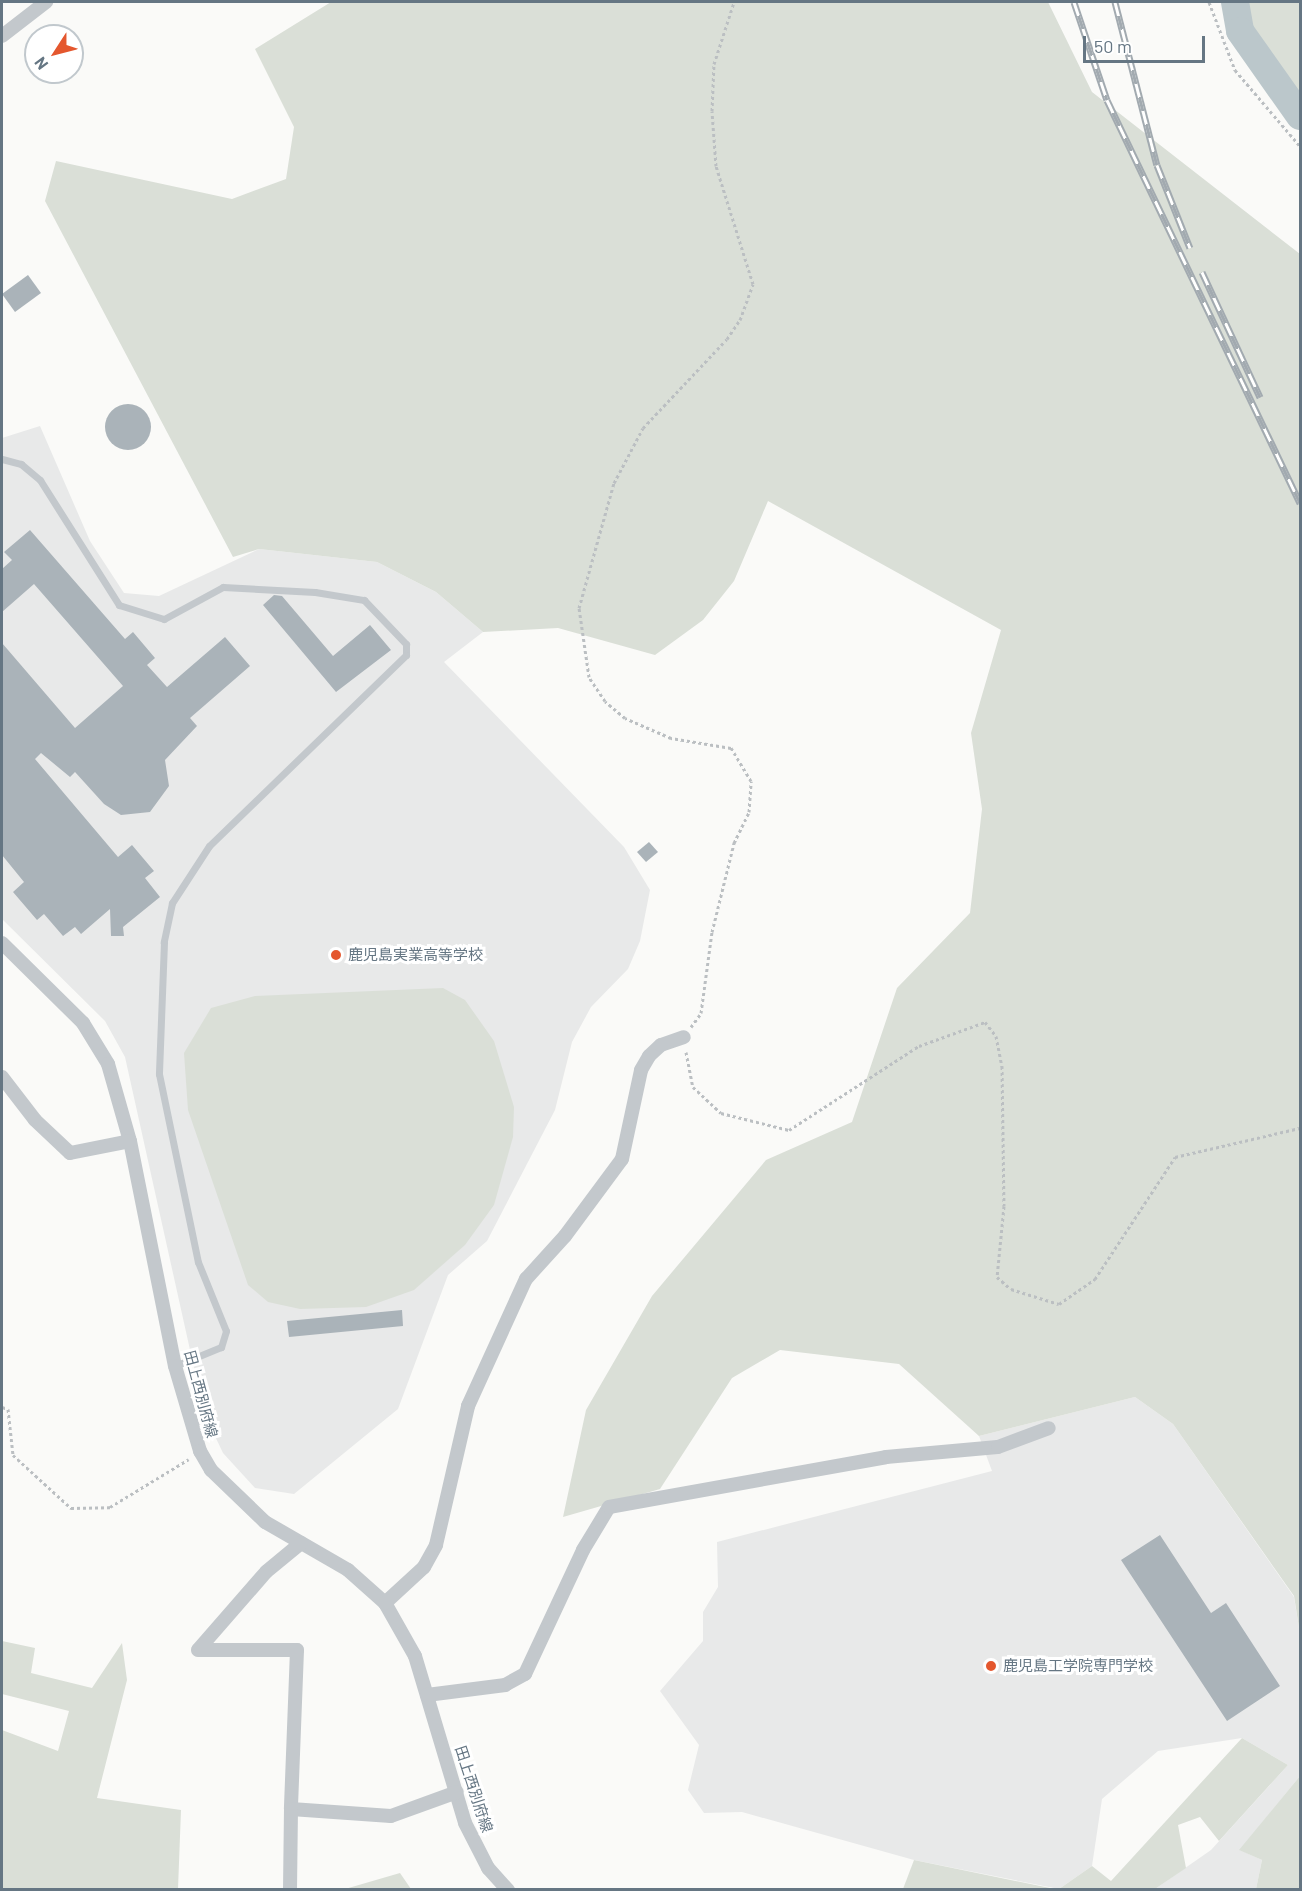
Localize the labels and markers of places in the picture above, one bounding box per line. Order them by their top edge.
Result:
place label: 鹿児島実業高等学校 [348,946,483,964]
marker: 鹿児島実業高等学校 [329,948,343,962]
place label: 鹿児島工学院専門学校 [1003,1657,1153,1675]
marker: 鹿児島工学院専門学校 [984,1659,998,1673]

